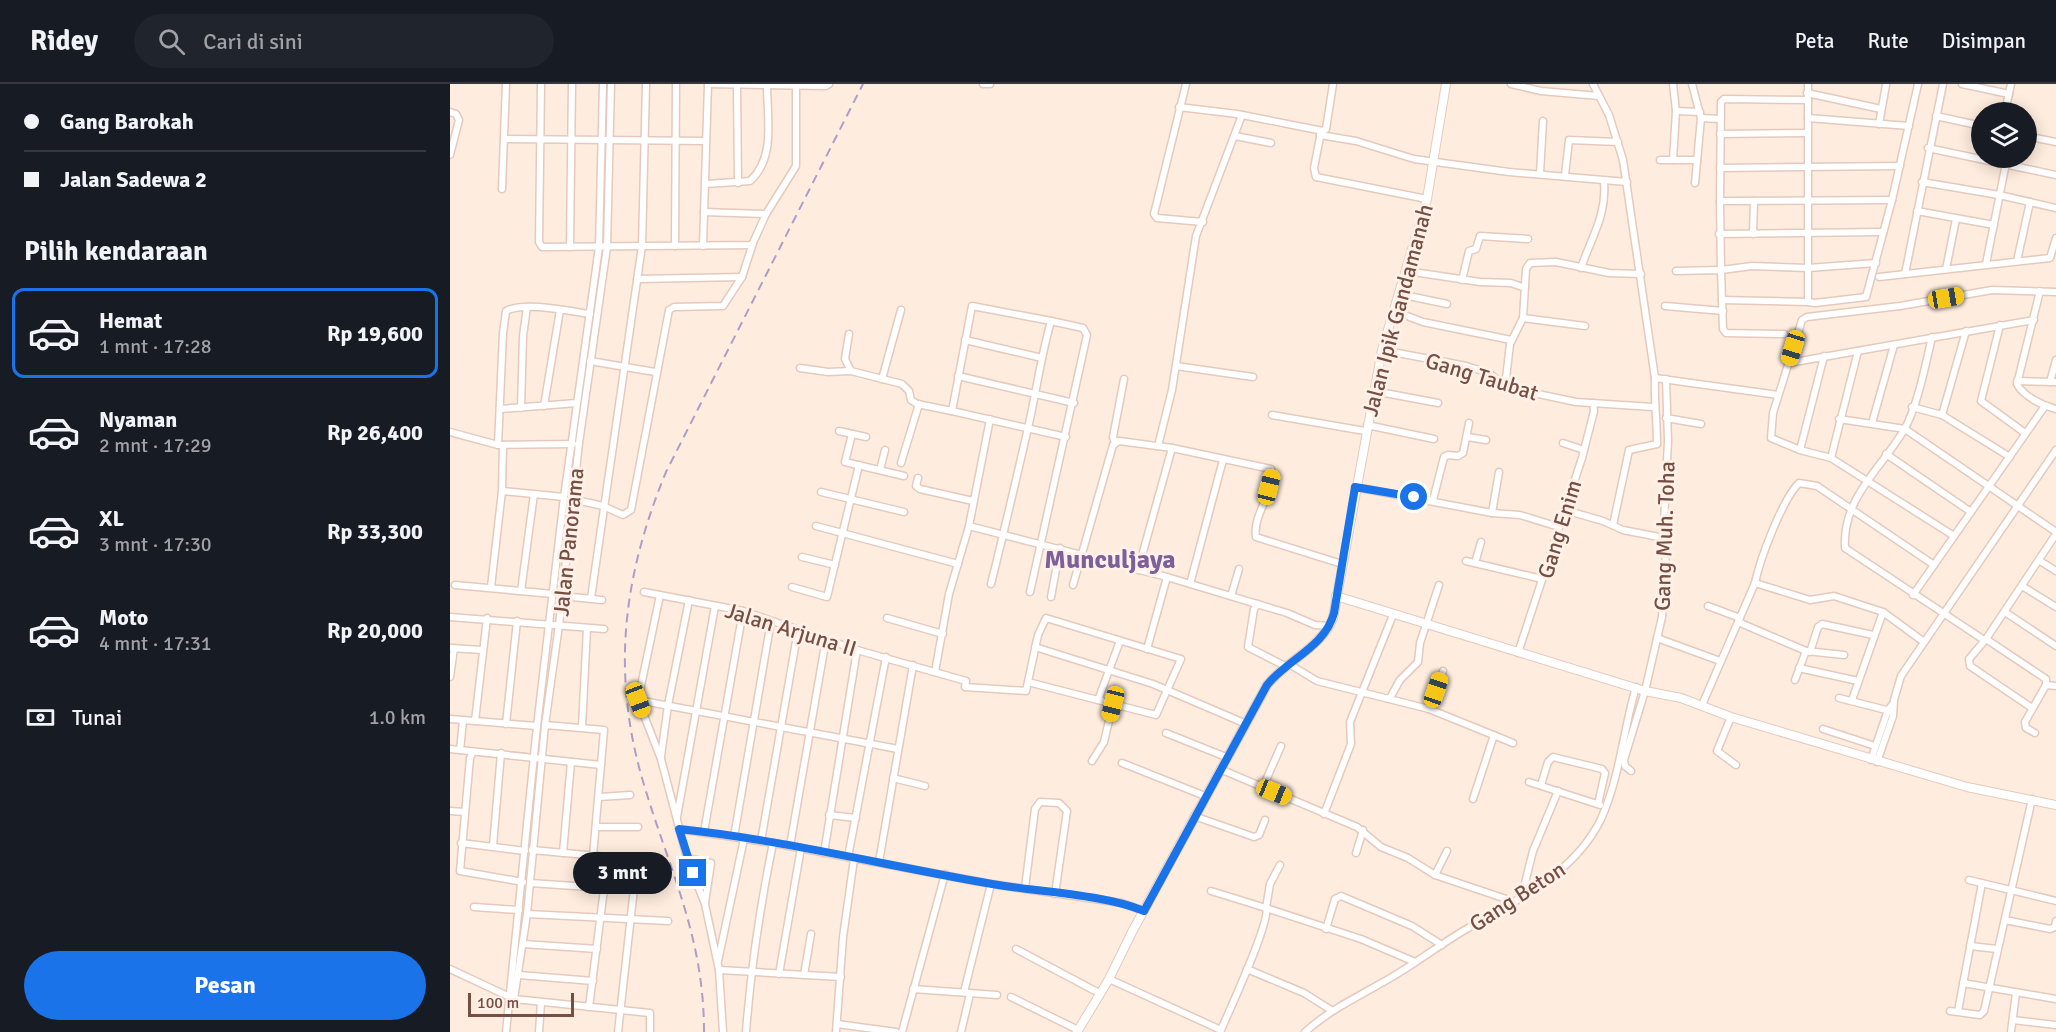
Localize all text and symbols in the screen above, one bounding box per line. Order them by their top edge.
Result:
search box [134,14,554,68]
text: Ridey [30,24,98,58]
icon: search [155,25,188,58]
text: Cari di sini [203,28,303,55]
text: Peta [1795,28,1835,54]
text: Rute [1868,28,1909,54]
text: Disimpan [1942,28,2026,54]
map controls [1971,102,2037,168]
button: layers [1971,102,2037,168]
text: Gang Barokah [60,108,194,135]
text: Jalan Sadewa 2 [60,166,207,193]
street label: Jalan Ipik Gandamanah [1356,201,1439,419]
text: Pilih kendaraan [24,235,208,268]
car [1927,286,1965,310]
icon: car [27,306,81,360]
text: Hemat [99,307,162,334]
text: Rp 19,600 [327,320,423,347]
car [1779,328,1807,368]
text: 1 mnt · 17:28 [99,334,212,359]
street label: Gang Taubat [1422,347,1542,406]
icon: car [27,405,81,459]
text: Nyaman [99,406,177,433]
text: Rp 26,400 [327,419,423,446]
text: 2 mnt · 17:29 [99,433,212,458]
street label: Gang Muh. Toha [1648,461,1681,611]
street label: Jalan Panorama [547,466,590,618]
car [1256,467,1282,507]
street label: Gang Enim [1532,477,1587,582]
route start [1400,483,1427,510]
icon: car [27,504,81,558]
text: XL [99,505,124,532]
text: Rp 33,300 [327,518,423,545]
text: 3 mnt · 17:30 [99,532,212,557]
district label: Munculjaya [1044,544,1176,576]
street label: Jalan Arjuna II [722,597,860,662]
icon: car [27,603,81,657]
text: Moto [99,604,148,631]
text: Rp 20,000 [327,617,423,644]
text: 4 mnt · 17:31 [99,631,212,656]
car [1422,670,1450,710]
car [623,680,653,720]
car [1100,684,1126,724]
icon: cash [24,701,57,734]
text: Tunai [72,704,122,731]
text: 1.0 km [369,705,426,730]
car [1254,777,1294,807]
callout: 3 mnt [573,852,672,894]
street label: Gang Beton [1464,855,1570,937]
route end [679,859,706,886]
text: 3 mnt [598,860,647,885]
button: Pesan [24,951,426,1020]
scale bar [468,990,574,1018]
text: 100 m [477,993,519,1013]

